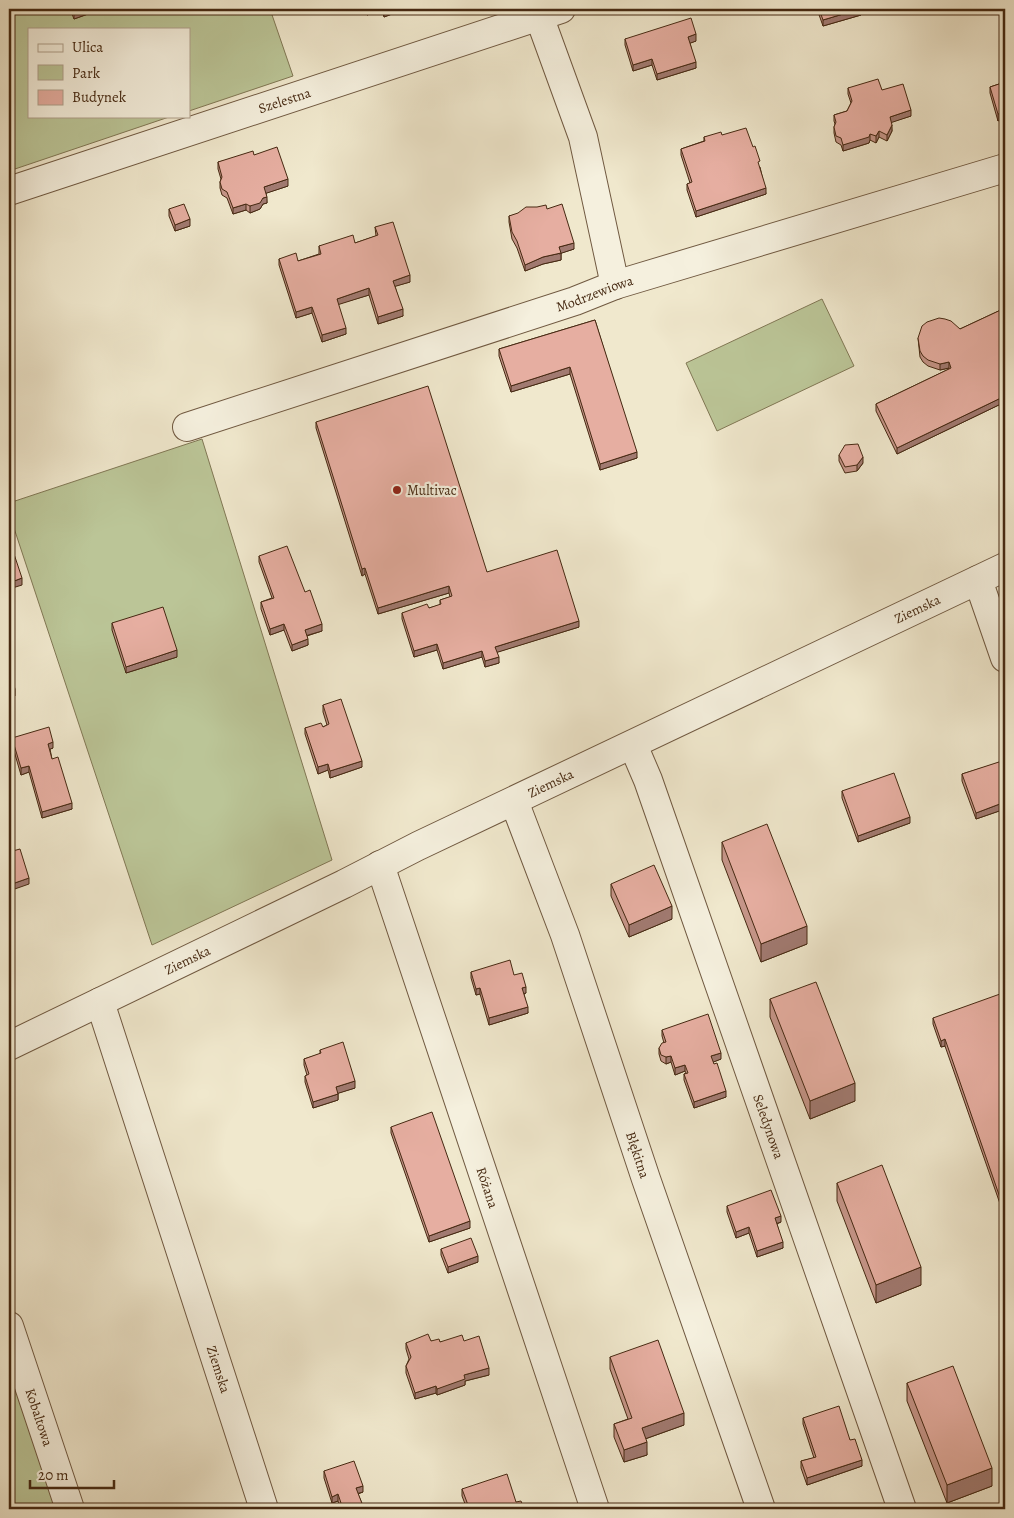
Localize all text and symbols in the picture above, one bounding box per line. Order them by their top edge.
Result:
legend [28,28,190,118]
text: Ulica [72,37,103,57]
text: Park [72,63,101,83]
street label: Szelestna [256,83,314,118]
text: Budynek [72,87,127,107]
street label: Modrzewiowa [554,270,636,316]
place label: Multivac [407,481,457,500]
marker: Multivac [391,484,403,496]
street label: Ziemska [891,590,944,628]
street label: Ziemska [524,764,577,802]
street label: Ziemska [161,940,214,979]
street label: Seledynowa [749,1091,789,1162]
street label: Błękitna [621,1129,655,1181]
street label: Różana [472,1164,504,1211]
street label: Ziemska [202,1343,235,1396]
street label: Kobaltowa [21,1386,58,1449]
scale bar [30,1458,114,1490]
text: 20 m [38,1465,69,1485]

